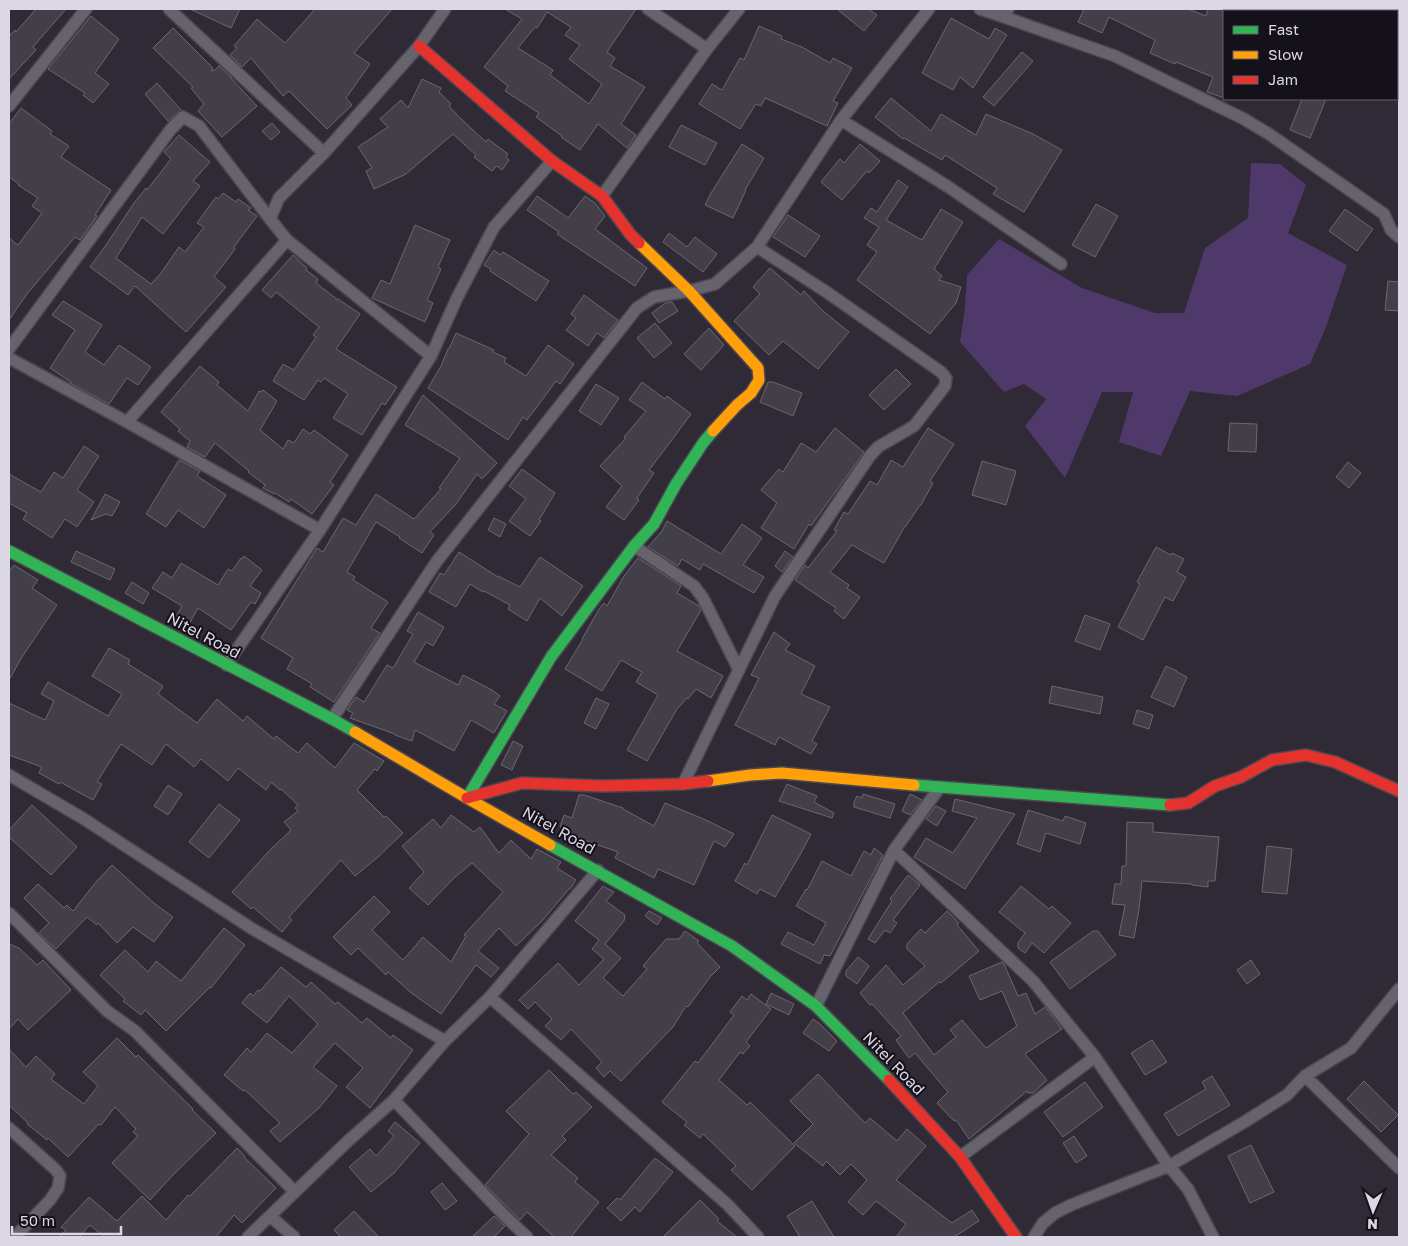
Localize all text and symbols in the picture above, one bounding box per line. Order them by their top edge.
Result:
legend [1223,10,1398,100]
text: Fast [1268,20,1299,38]
text: Slow [1268,45,1303,63]
text: Jam [1268,70,1298,88]
street label: Nitel Road [164,607,244,663]
street label: Nitel Road [519,802,599,858]
street label: Nitel Road [859,1027,929,1099]
north arrow [1348,1186,1398,1236]
scale bar [12,1204,121,1236]
text: 50 m [20,1211,55,1229]
text: N [1367,1216,1378,1233]

